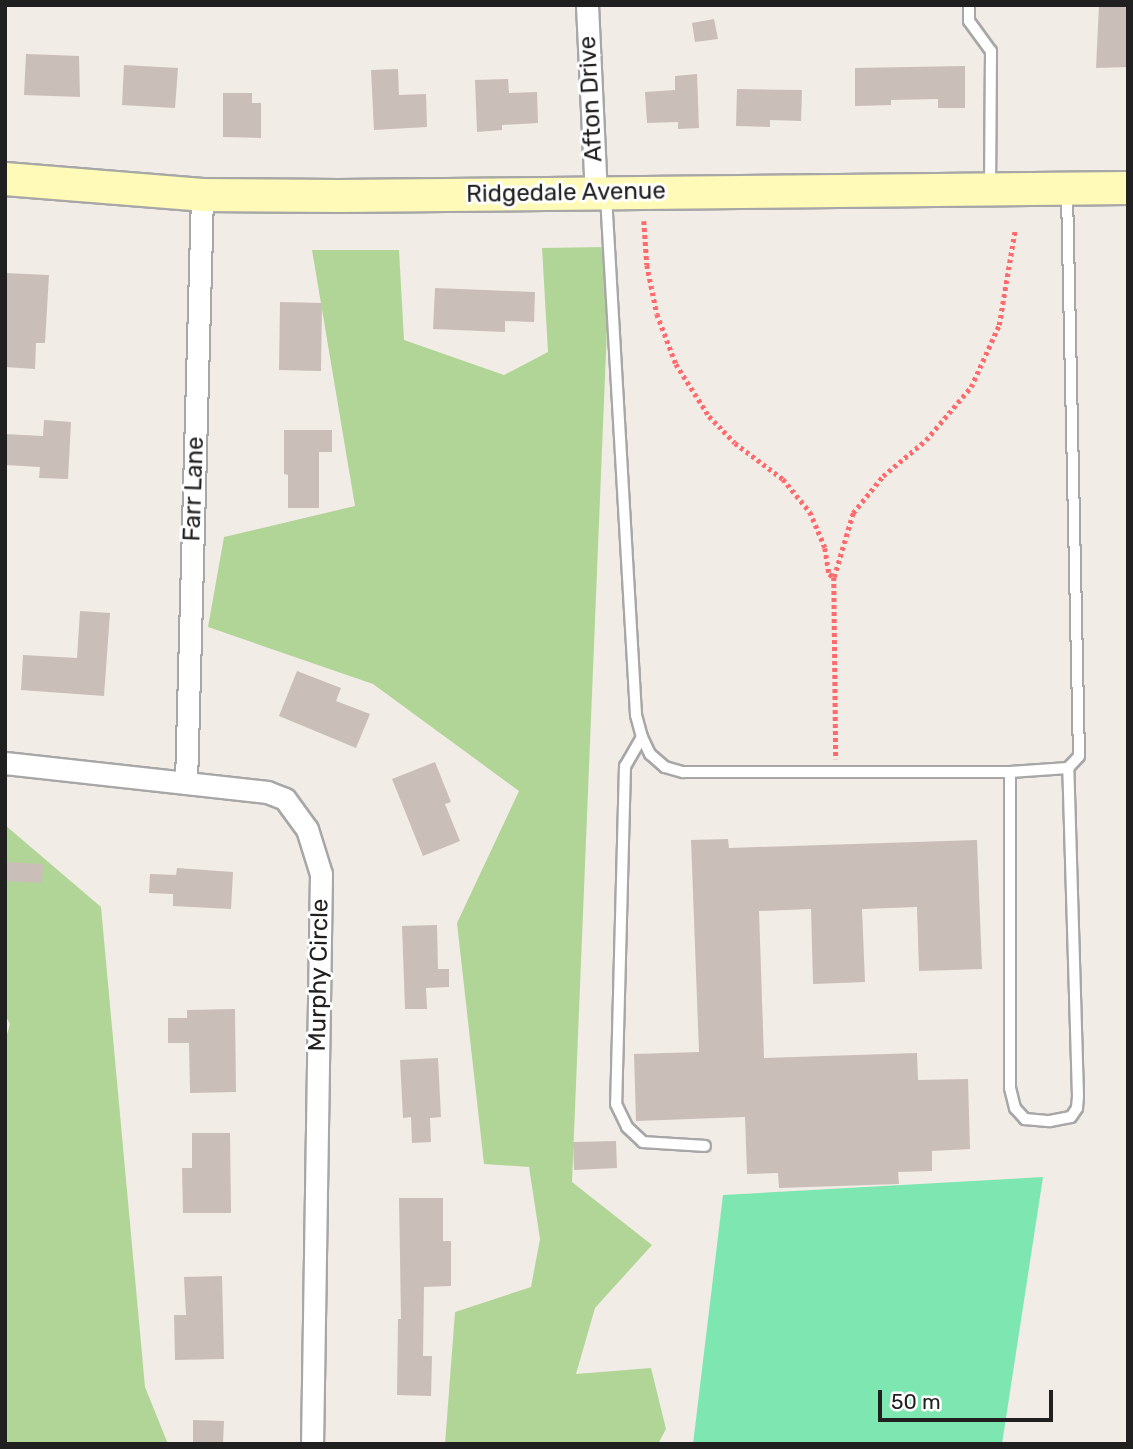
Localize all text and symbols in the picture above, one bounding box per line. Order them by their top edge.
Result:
street label: Afton Drive [573,35,609,163]
street label: Ridgedale Avenue [466,177,666,209]
street label: Farr Lane [178,436,210,542]
street label: Murphy Circle [303,898,335,1052]
scale bar [881,1376,1056,1420]
text: 50 m [891,1389,941,1414]

